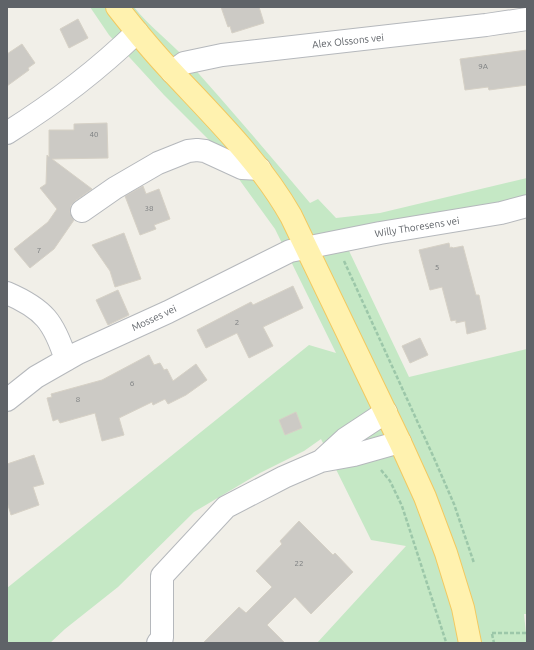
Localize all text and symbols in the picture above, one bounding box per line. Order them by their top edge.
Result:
street label: Alex Olssons vei [312,32,384,50]
house number: 9A [478,62,489,71]
house number: 40 [89,130,99,139]
house number: 38 [144,204,154,213]
street label: Willy Thoresens vei [374,215,460,239]
house number: 7 [37,246,41,255]
house number: 5 [435,263,439,272]
street label: Mosses vei [130,303,178,333]
house number: 2 [235,318,239,327]
house number: 6 [130,379,135,388]
house number: 8 [76,395,81,404]
house number: 22 [294,559,304,568]

